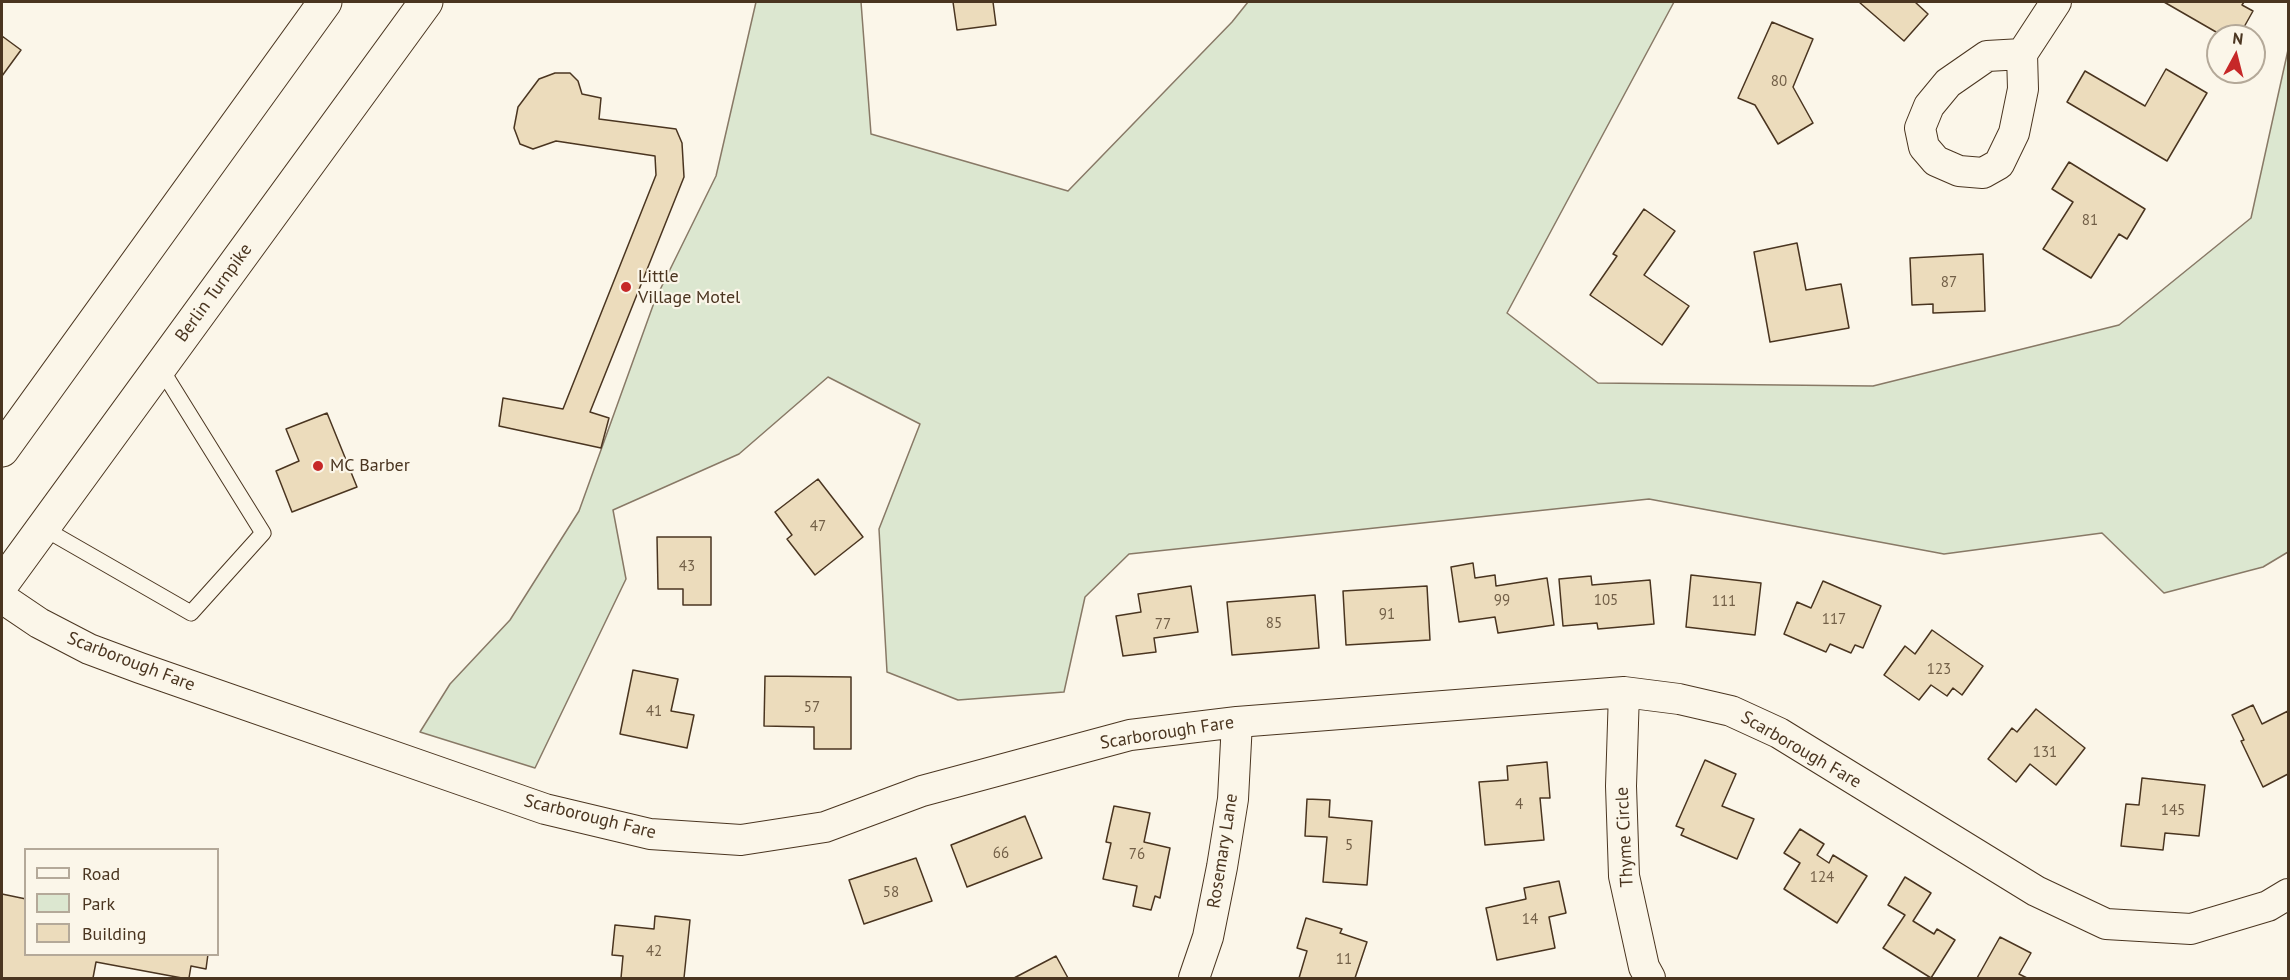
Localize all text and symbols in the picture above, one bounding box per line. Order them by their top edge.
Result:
north arrow [2206,24,2266,84]
text: N [2232,28,2244,49]
house number: 80 [1771,73,1787,91]
house number: 81 [2082,212,2098,230]
street label: Berlin Turnpike [171,240,257,346]
place label: Little Village Motel [638,266,740,308]
house number: 87 [1941,274,1957,292]
marker: Little Village Motel [619,280,633,294]
place label: MC Barber [330,455,410,477]
marker: MC Barber [311,459,325,473]
house number: 47 [810,518,826,536]
house number: 43 [679,558,695,576]
house number: 99 [1494,592,1510,610]
house number: 105 [1594,592,1618,610]
house number: 111 [1712,593,1736,611]
house number: 91 [1379,606,1395,624]
house number: 117 [1822,611,1846,629]
house number: 85 [1266,615,1282,633]
house number: 77 [1155,616,1171,634]
street label: Scarborough Fare [64,628,198,696]
house number: 123 [1927,661,1951,679]
house number: 57 [804,699,820,717]
house number: 41 [646,703,662,721]
street label: Scarborough Fare [1737,707,1865,793]
street label: Scarborough Fare [1098,712,1236,754]
house number: 131 [2033,744,2057,762]
street label: Thyme Circle [1612,786,1638,888]
street label: Scarborough Fare [522,790,658,844]
street label: Rosemary Lane [1203,792,1243,910]
house number: 4 [1515,796,1523,814]
house number: 145 [2161,802,2185,820]
house number: 5 [1345,837,1353,855]
house number: 66 [993,845,1009,863]
house number: 76 [1129,846,1145,864]
legend [24,848,219,956]
text: Road [82,862,120,885]
house number: 124 [1810,869,1834,887]
house number: 58 [883,884,899,902]
text: Park [82,892,115,915]
house number: 14 [1522,911,1538,929]
text: Building [82,922,146,945]
house number: 42 [646,943,662,961]
house number: 11 [1336,951,1352,969]

